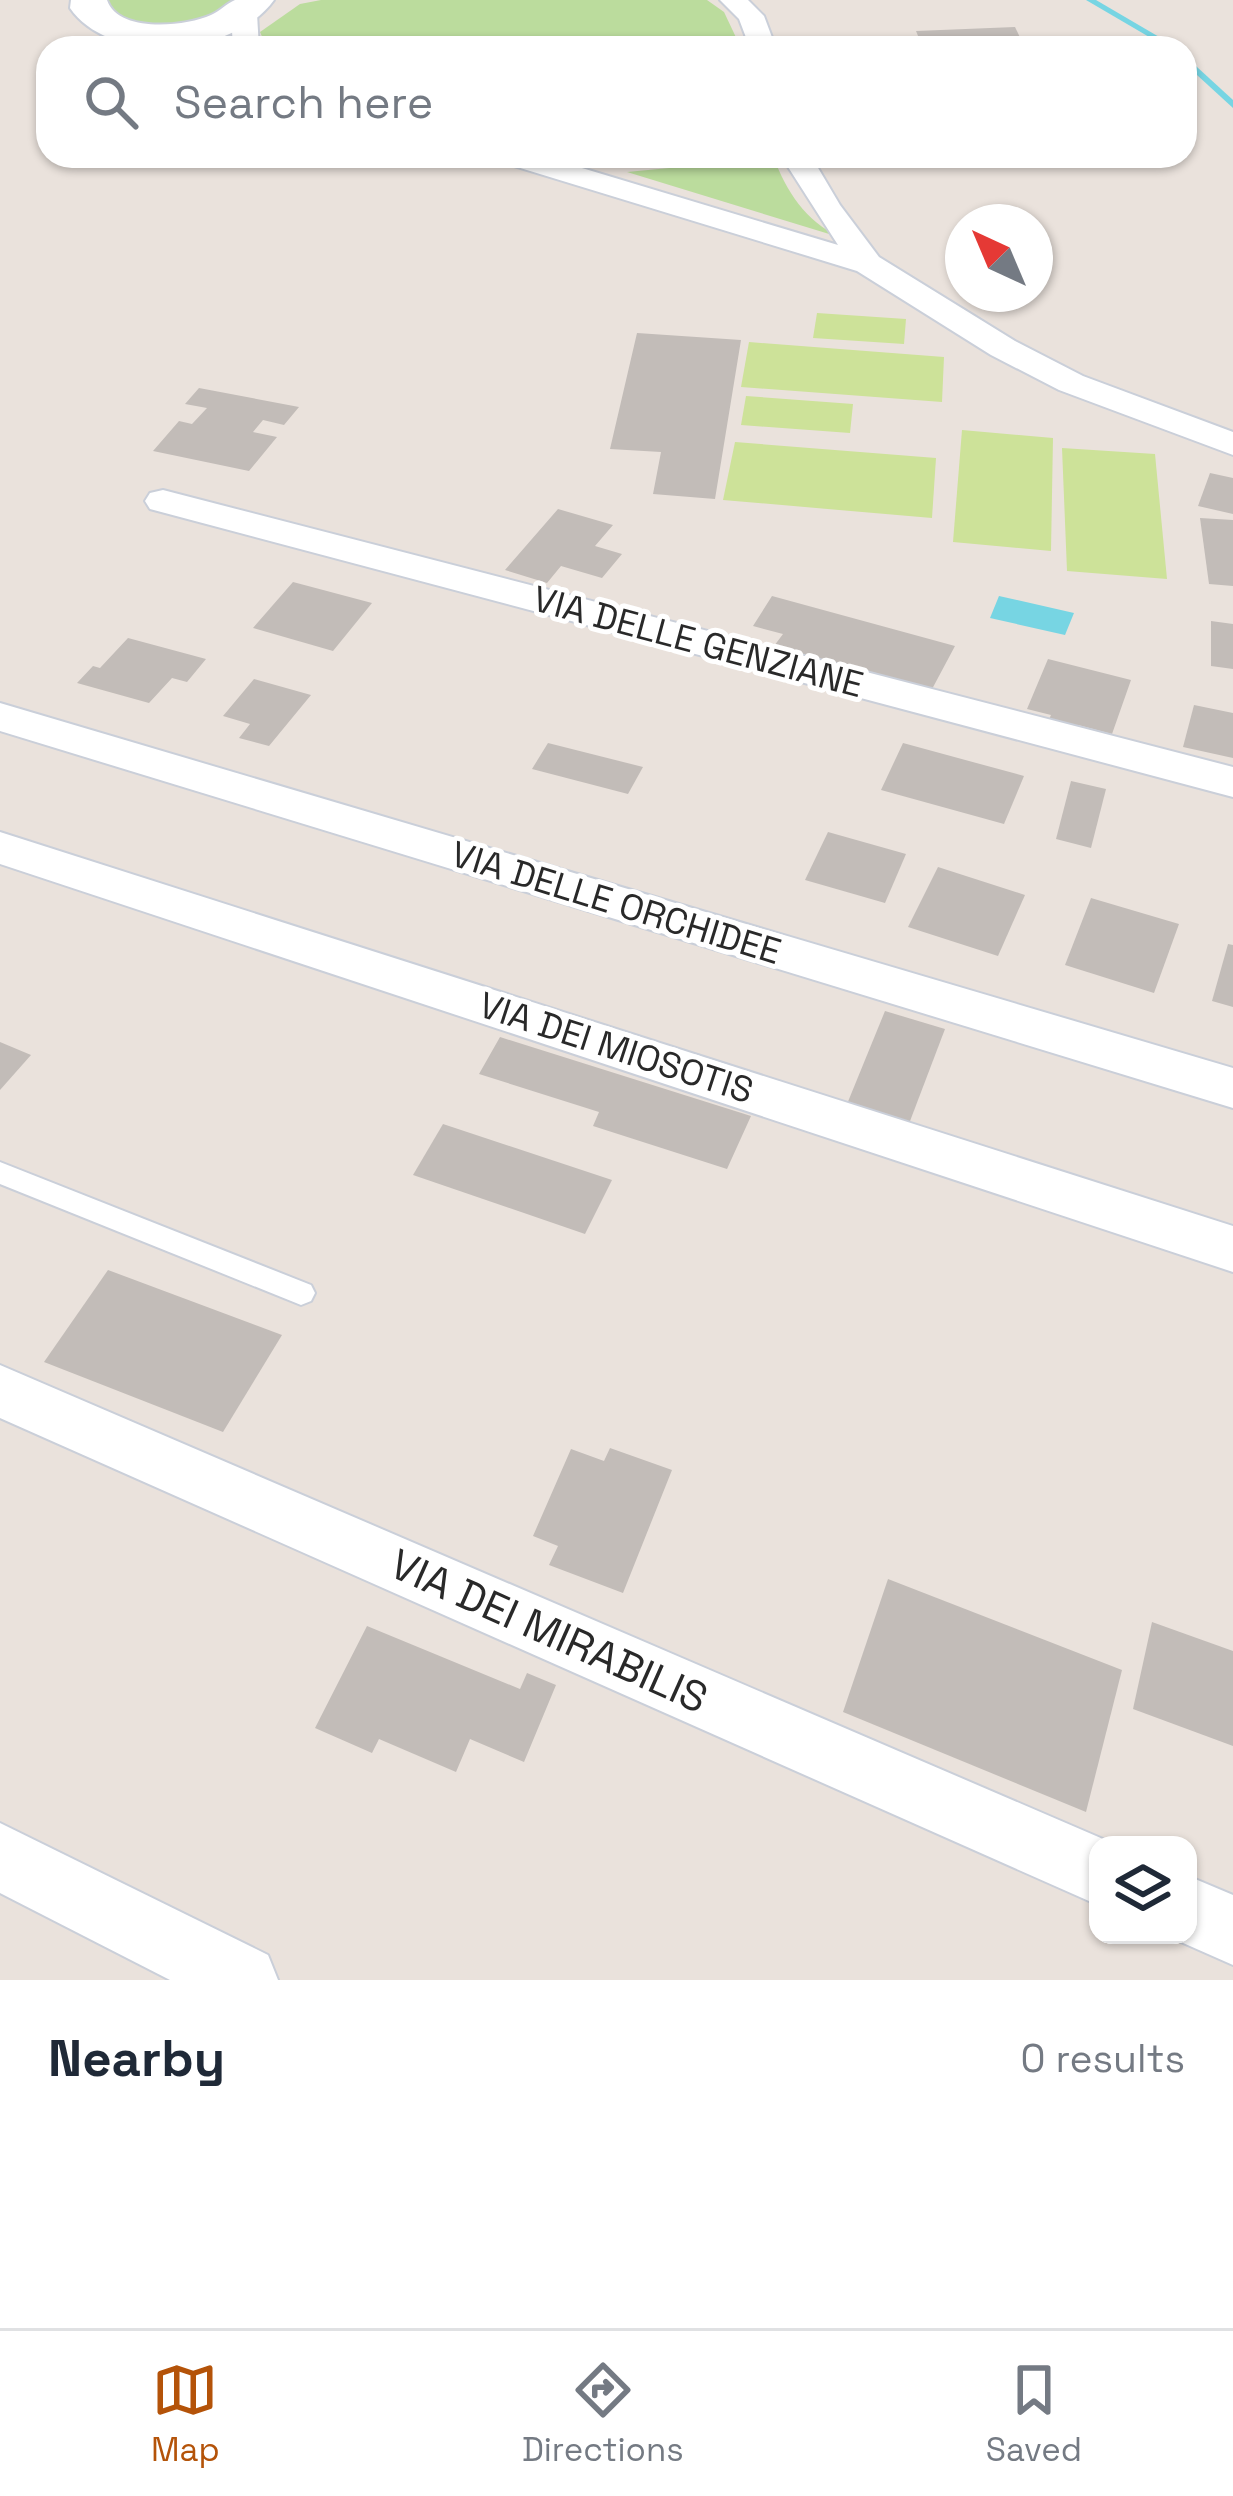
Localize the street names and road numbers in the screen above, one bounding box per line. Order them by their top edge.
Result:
street label: VIA DELLE GENZIANE [528,576,868,708]
street label: VIA DELLE ORCHIDEE [446,831,786,975]
street label: VIA DEI MIOSOTIS [473,982,759,1114]
street label: VIA DEI MIRABILIS [382,1537,716,1725]

